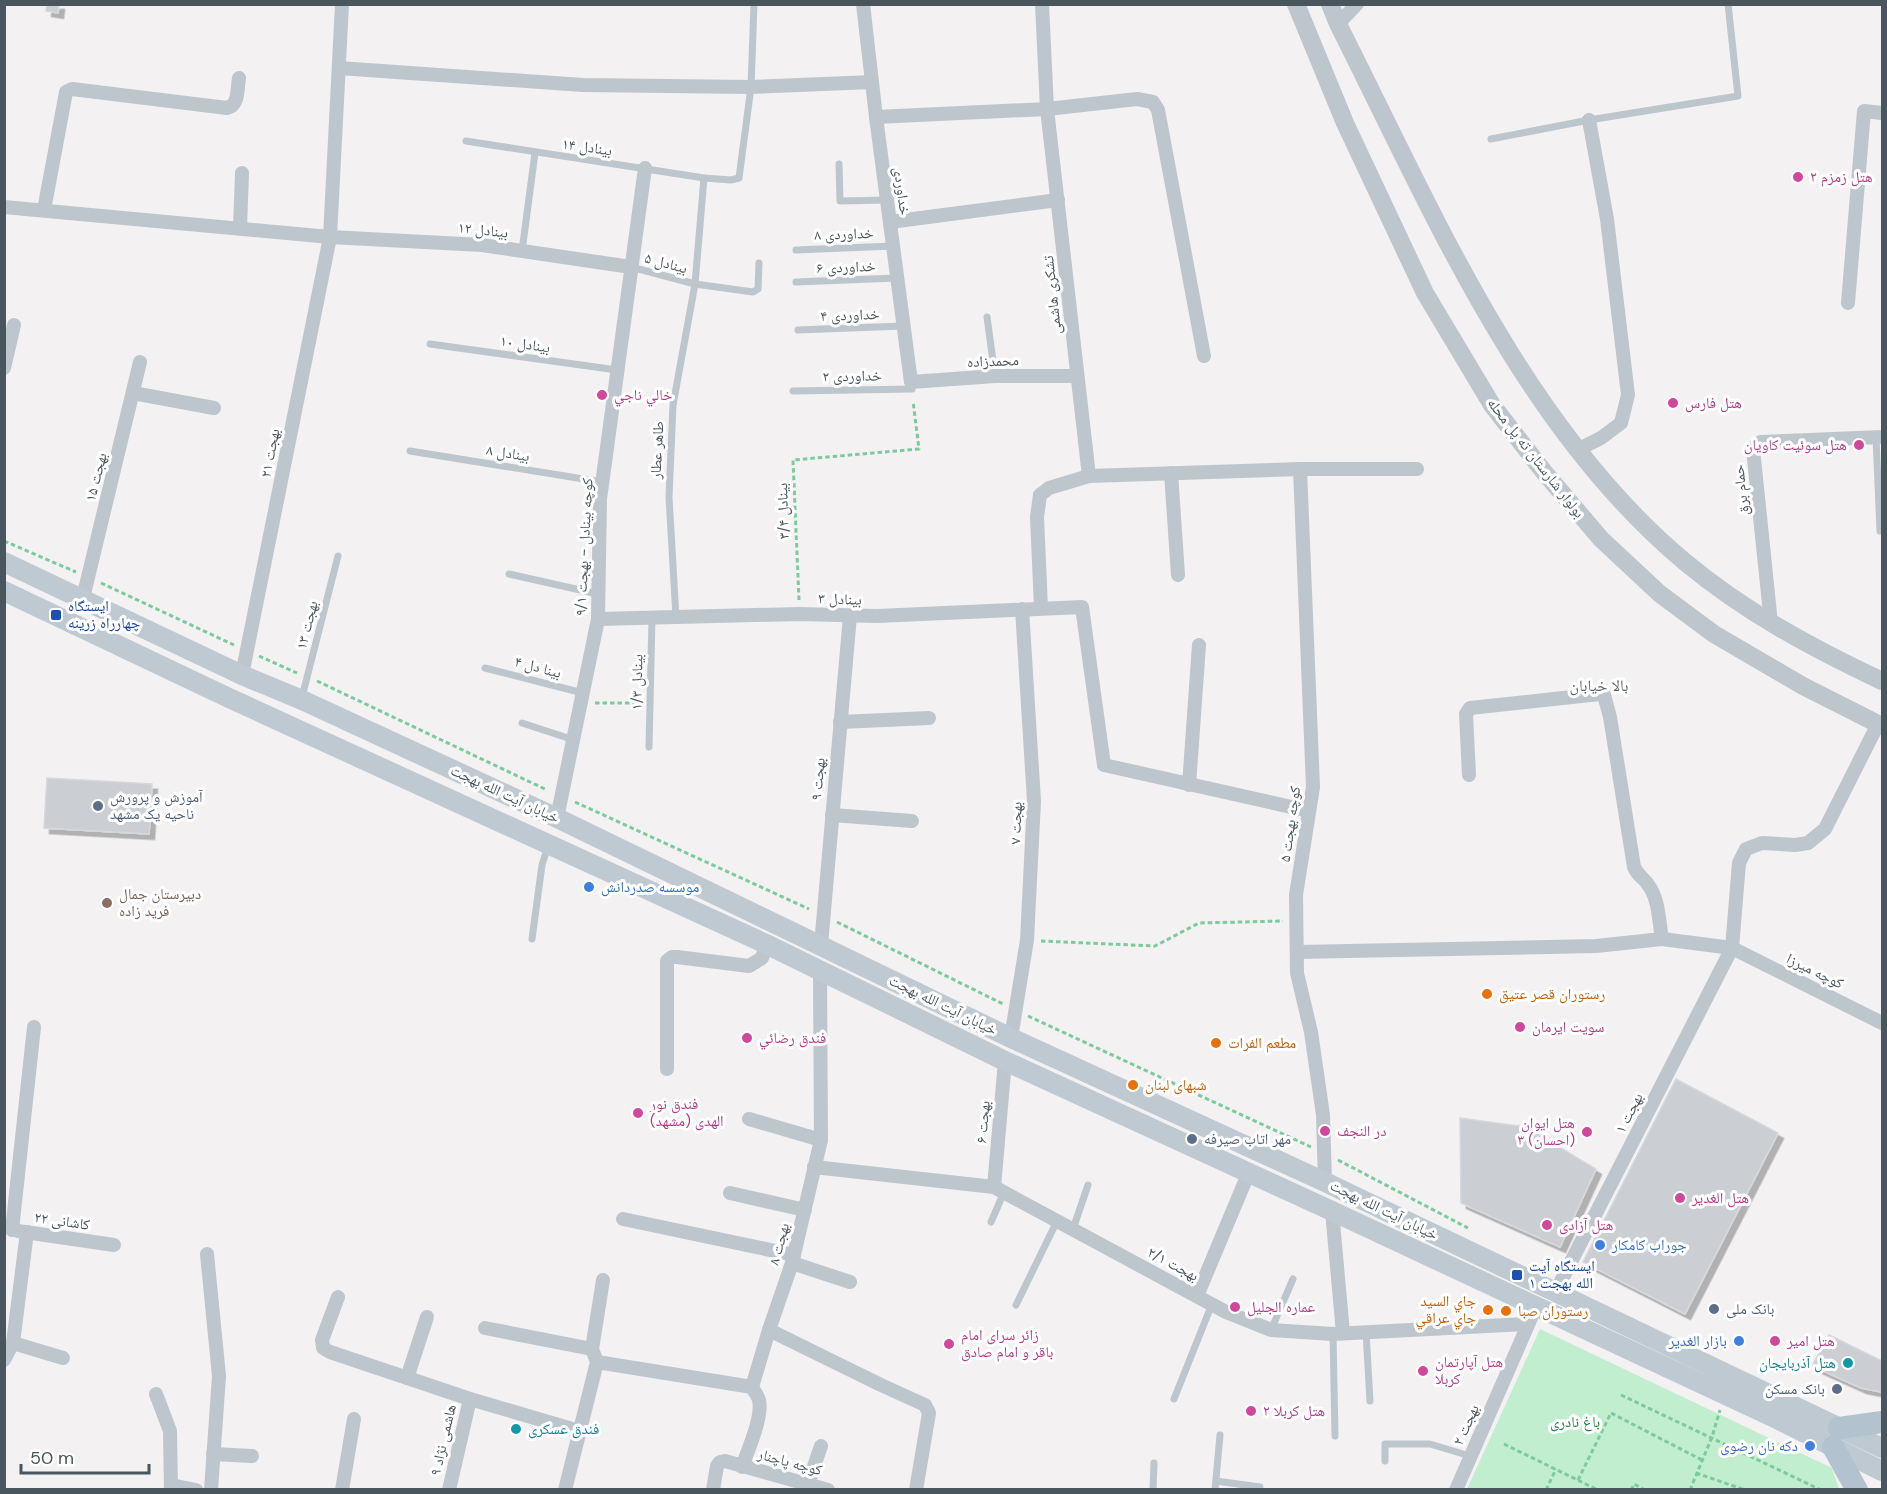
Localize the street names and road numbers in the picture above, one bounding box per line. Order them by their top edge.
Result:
street label: بینادل ۱۴ [561,134,613,160]
street label: خداوردی [889,166,915,217]
street label: بینادل ۱۲ [457,217,509,243]
street label: خداوردی ۸ [814,223,874,245]
street label: بینادل ۵ [642,248,690,278]
street label: تشکری هاشمی [1038,254,1066,335]
street label: خداوردی ۶ [816,256,876,278]
street label: خداوردی ۴ [820,304,880,326]
street label: بینادل ۱۰ [499,331,551,357]
street label: محمدزاده [967,350,1019,372]
street label: خداوردی ۲ [822,365,882,387]
street label: بولوار شارستان ته پل محله [1483,394,1589,522]
street label: طاهر عطار [645,420,669,480]
street label: بهجت ۲۱ [255,427,285,479]
street label: بینادل ۸ [485,440,531,466]
street label: بهجت ۱۵ [80,451,112,503]
street label: حمام برق [1728,463,1754,516]
street label: کوچه بینادل - بهجت ۹/۱ [570,478,598,616]
street label: بینادل ۳/۴ [772,483,794,539]
street label: بینادل ۳ [818,588,862,610]
street label: بهجت ۱۳ [291,599,323,651]
street label: بینا دل ۴ [512,651,564,683]
street label: بینادل ۱/۳ [627,654,647,710]
street label: بهجت ۹ [806,757,830,801]
street label: خیابان آیت الله بهجت [447,760,563,828]
street label: کوچه بهجت ۵ [1275,785,1305,863]
street label: بهجت ۷ [1005,801,1027,845]
street label: کوچه میرزا [1783,949,1847,993]
street label: خیابان آیت الله بهجت [886,970,1001,1040]
street label: بهجت ۱ [1610,1089,1648,1137]
street label: بهجت ۶ [971,1100,995,1144]
street label: خیابان آیت الله بهجت [1327,1175,1442,1245]
street label: کاشانی ۲۲ [33,1207,91,1235]
street label: بهجت ۸ [764,1221,794,1267]
street label: بهجت ۲/۱ [1144,1242,1202,1286]
street label: بهجت ۲ [1448,1401,1484,1449]
street label: هاشمی نژاد ۹ [425,1402,461,1478]
street label: کوچه پاچنار [755,1444,824,1480]

